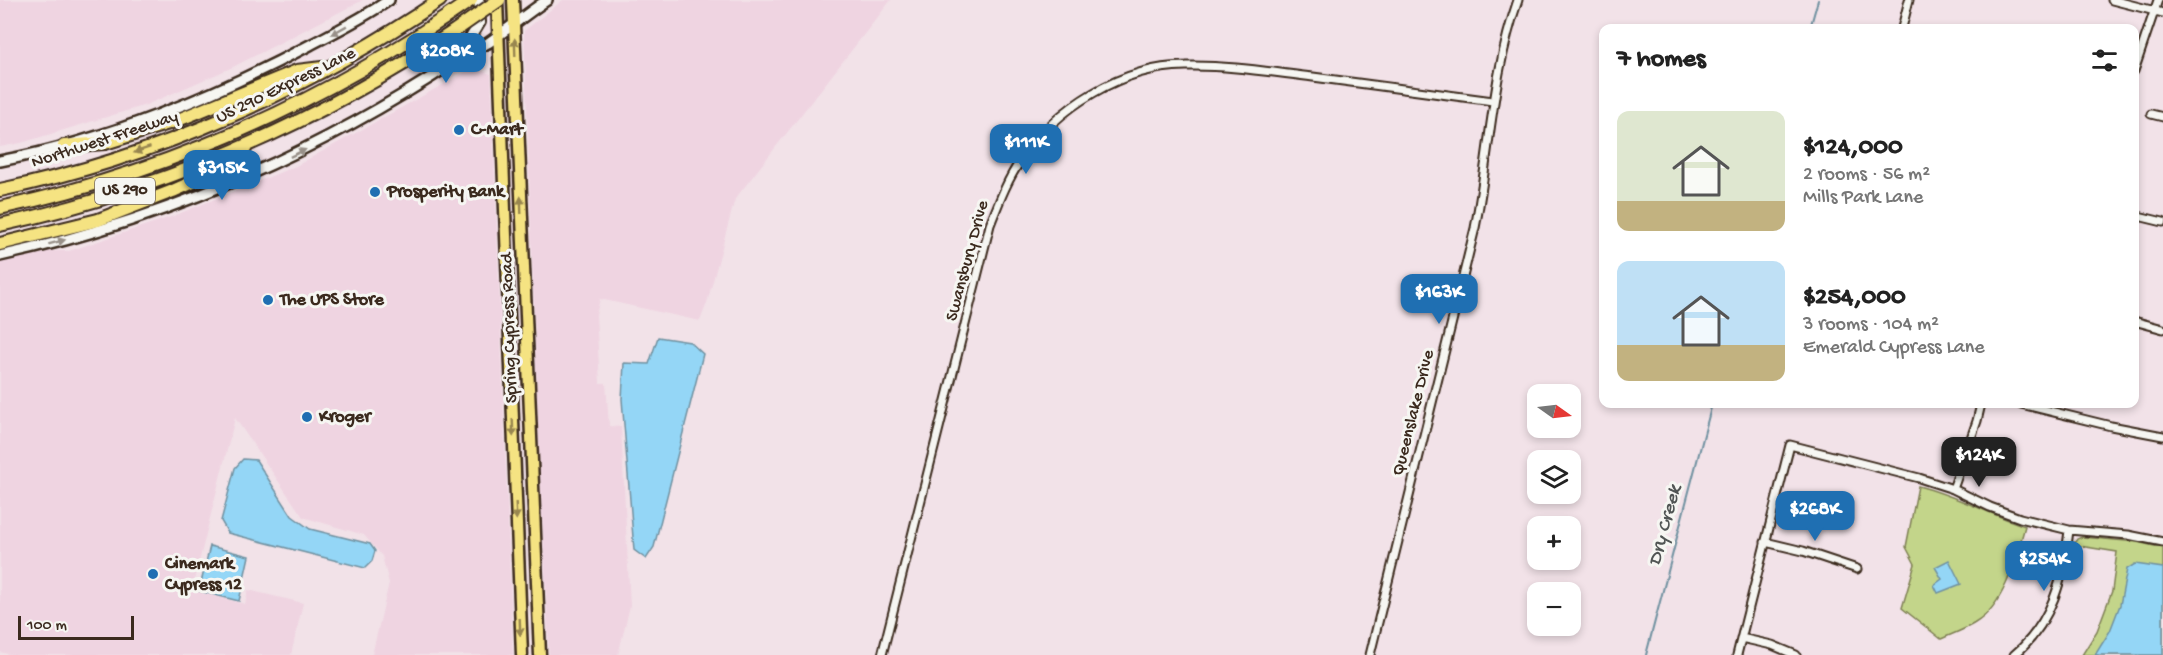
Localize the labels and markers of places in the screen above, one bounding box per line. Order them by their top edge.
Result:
pin: $208K [404,33,488,84]
place label: C-Mart [470,120,524,141]
marker: C-Mart [452,123,466,137]
pin: $111K [984,124,1068,175]
pin: $315K [180,150,264,201]
place label: Prosperity Bank [386,182,506,203]
marker: Prosperity Bank [368,185,382,199]
pin: $163K [1397,274,1481,325]
place label: The UPS Store [278,290,384,311]
marker: The UPS Store [261,293,275,307]
place label: Kroger [318,407,373,428]
marker: Kroger [300,410,314,424]
pin: $124K [1937,437,2021,488]
pin: $268K [1773,491,1857,542]
pin: $254K [2002,541,2086,592]
place label: Cinemark Cypress 12 [164,554,242,596]
marker: Cinemark Cypress 12 [146,567,160,581]

